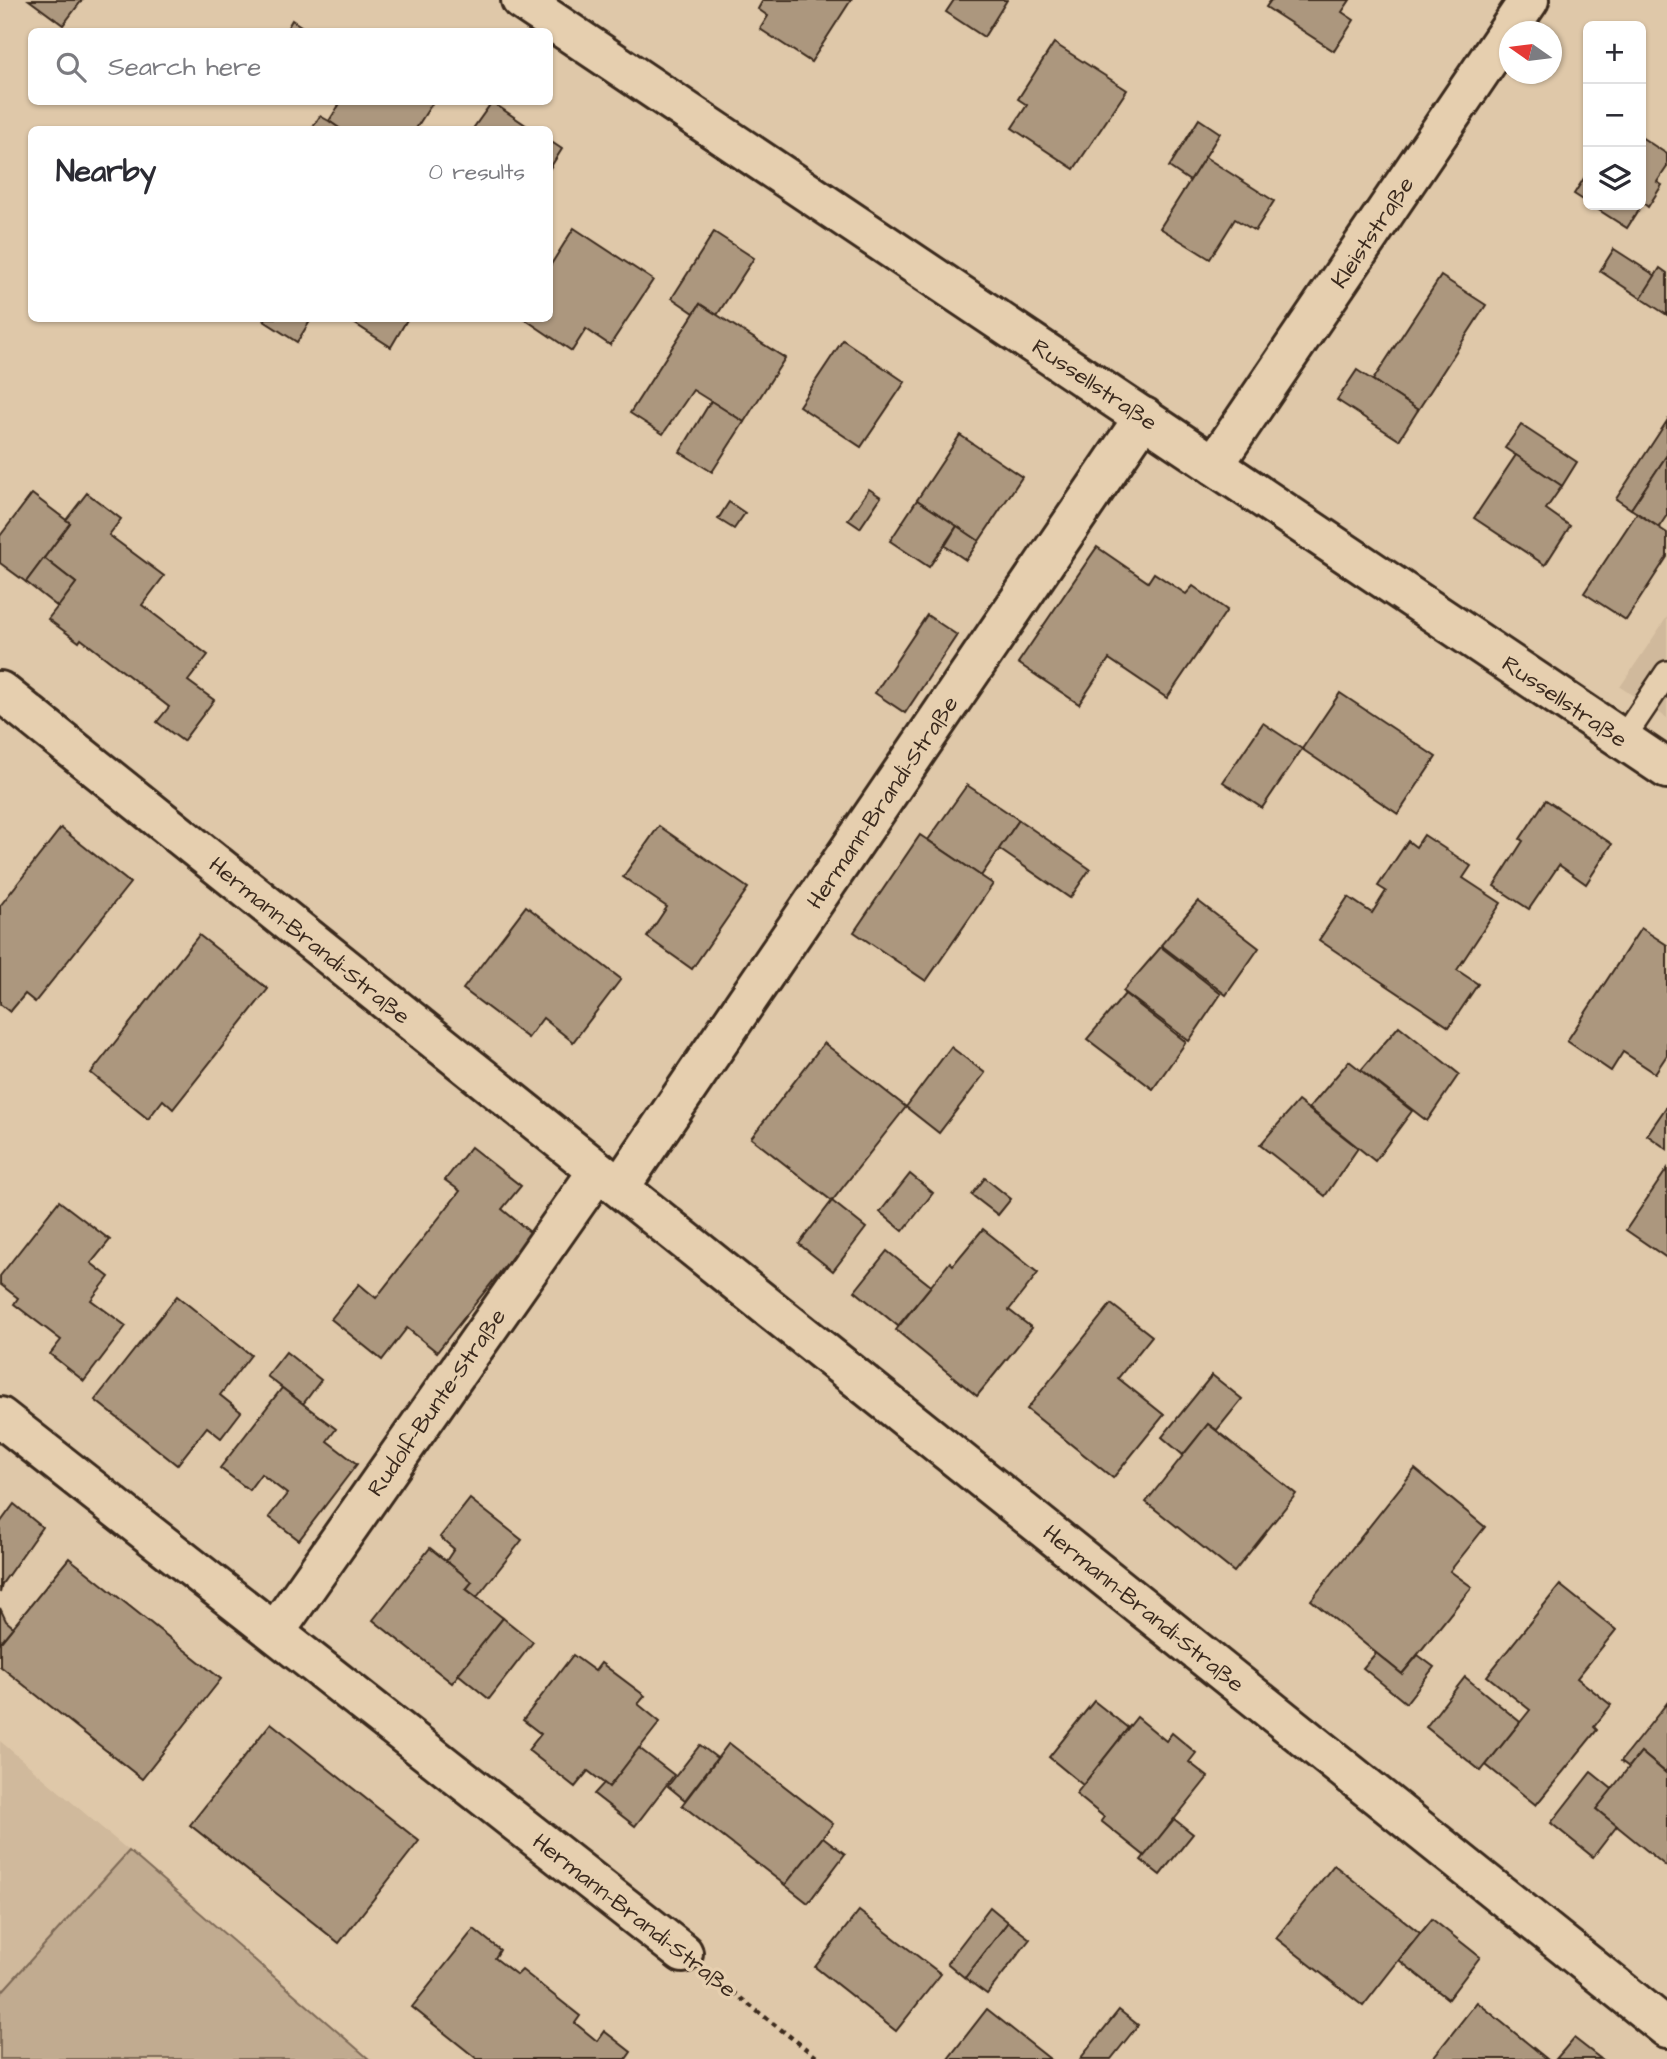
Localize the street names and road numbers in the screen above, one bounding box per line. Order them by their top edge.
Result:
street label: Kleiststraße [1324,170,1422,295]
street label: Russellstraße [1025,331,1163,439]
street label: Russellstraße [1495,648,1633,756]
street label: Hermann-Brandi-Straße [799,690,966,915]
street label: Hermann-Brandi-Straße [202,849,417,1032]
street label: Rudolf-Bunte-Straße [360,1302,514,1503]
street label: Hermann-Brandi-Straße [1036,1517,1251,1700]
street label: Hermann-Brandi-Straße [526,1826,743,2006]

